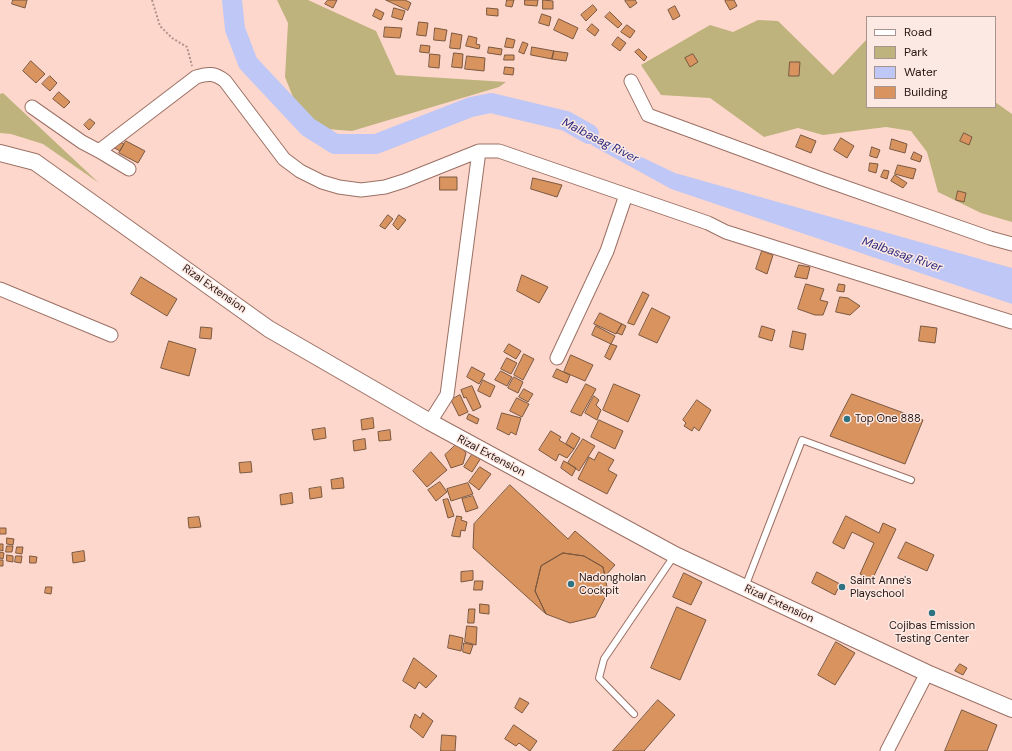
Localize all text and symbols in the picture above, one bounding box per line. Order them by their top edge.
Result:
legend [866,16,996,108]
text: Road [904,24,932,40]
text: Park [904,44,928,60]
text: Water [904,64,937,80]
text: Building [904,84,948,100]
water label: Malbasag River [559,116,641,166]
water label: Malbasag River [860,235,944,275]
street label: Rizal Extension [180,262,248,316]
place label: Top One 888 [855,412,921,426]
marker: Top One 888 [842,414,852,424]
street label: Rizal Extension [455,433,527,479]
place label: Nadongholan Cockpit [579,571,646,597]
place label: Saint Anne's Playschool [850,574,912,600]
marker: Nadongholan Cockpit [566,579,576,589]
street label: Rizal Extension [742,582,816,626]
marker: Saint Anne's Playschool [837,582,847,592]
marker: Cojibas Emission Testing Center [927,608,937,618]
place label: Cojibas Emission Testing Center [889,619,975,645]

